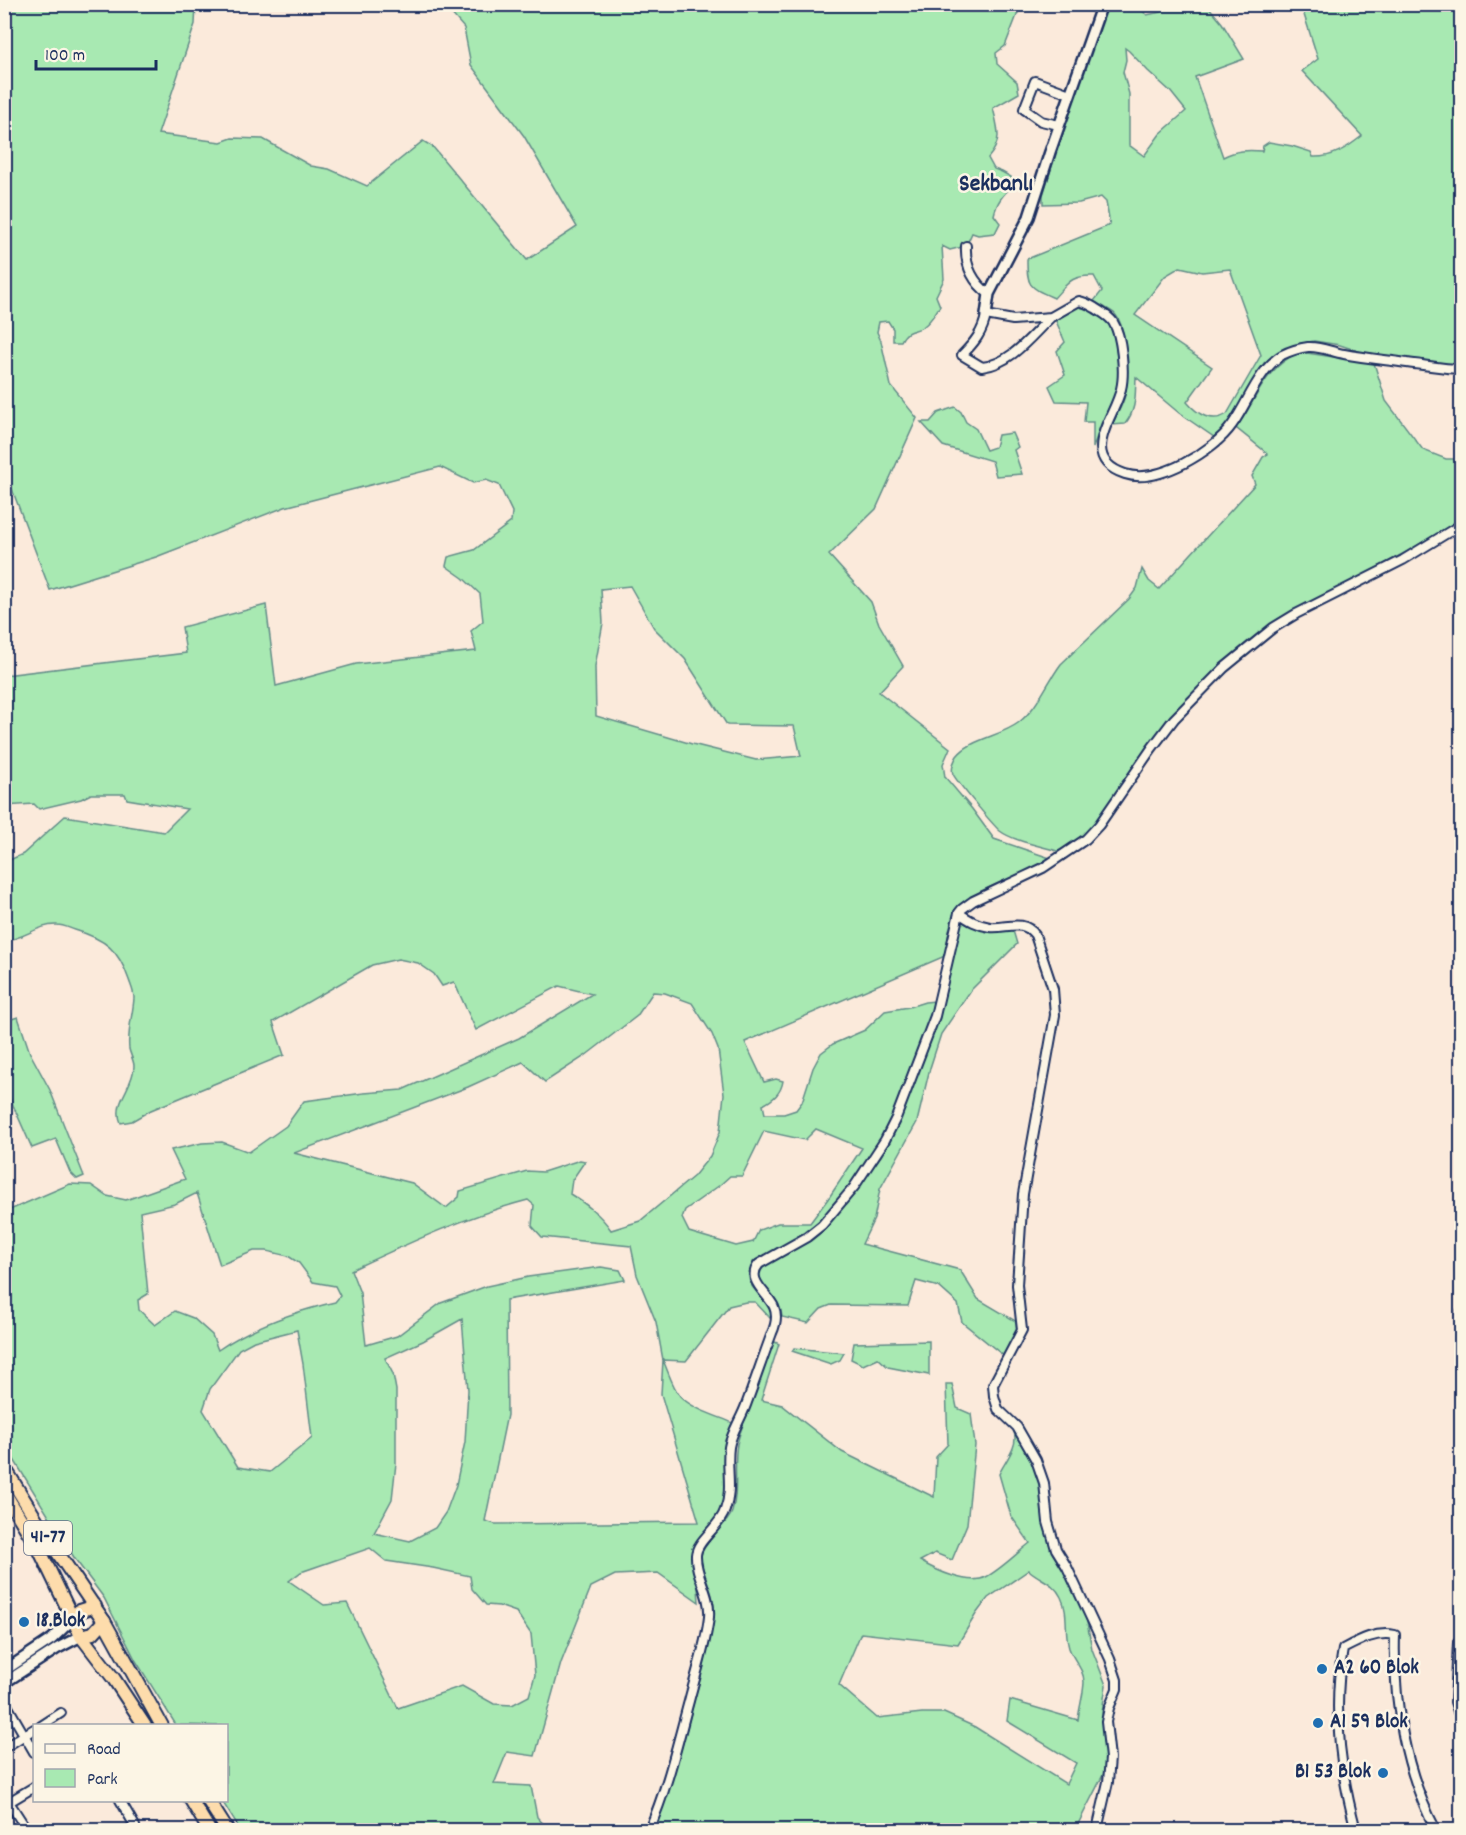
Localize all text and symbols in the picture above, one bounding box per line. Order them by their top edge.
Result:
scale bar [36,33,156,71]
text: 100 m [45,44,85,69]
district label: Sekbanlı [959,168,1033,202]
road number: 41-77 [24,1521,72,1555]
place label: 18.Blok [36,1607,86,1637]
marker: 18.Blok [17,1615,31,1629]
place label: A2 60 Blok [1334,1654,1419,1684]
marker: A2 60 Blok [1315,1662,1329,1676]
place label: A1 59 Blok [1330,1708,1408,1738]
marker: A1 59 Blok [1311,1716,1325,1730]
legend [33,1724,228,1802]
text: Road [87,1738,121,1763]
place label: B1 53 Blok [1295,1758,1371,1788]
marker: B1 53 Blok [1376,1766,1390,1780]
text: Park [87,1768,118,1793]

